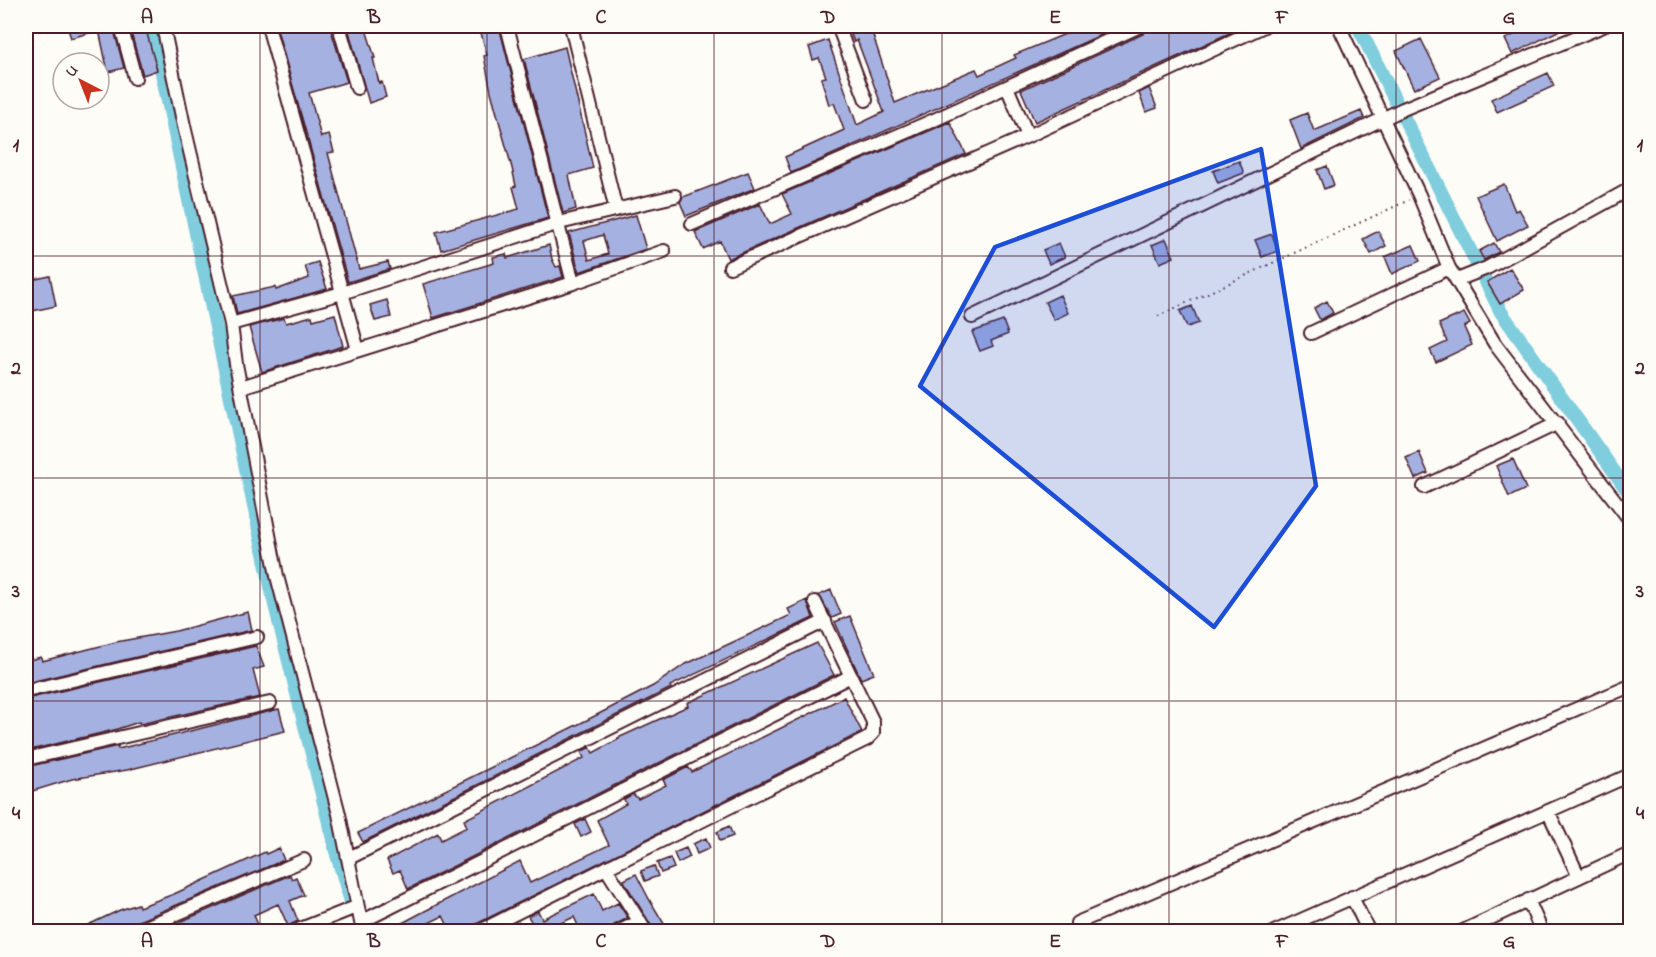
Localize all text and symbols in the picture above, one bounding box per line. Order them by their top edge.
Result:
text: A [141,4,153,33]
text: B [366,4,381,33]
text: C [596,4,607,33]
text: D [820,4,835,33]
text: E [1049,4,1061,33]
text: F [1275,4,1289,33]
text: G [1503,4,1516,33]
north arrow [51,51,111,111]
text: U [61,59,84,84]
text: 1 [13,132,20,161]
text: 1 [1637,132,1644,161]
text: 2 [10,355,21,384]
text: 2 [1634,355,1645,384]
text: 3 [11,578,20,607]
text: 3 [1635,578,1644,607]
text: 4 [12,800,21,829]
text: 4 [1636,800,1645,829]
text: A [141,928,153,957]
text: B [366,928,381,957]
text: C [596,928,607,957]
text: D [820,928,835,957]
text: E [1049,928,1061,957]
text: F [1275,928,1289,957]
text: G [1503,928,1516,957]

